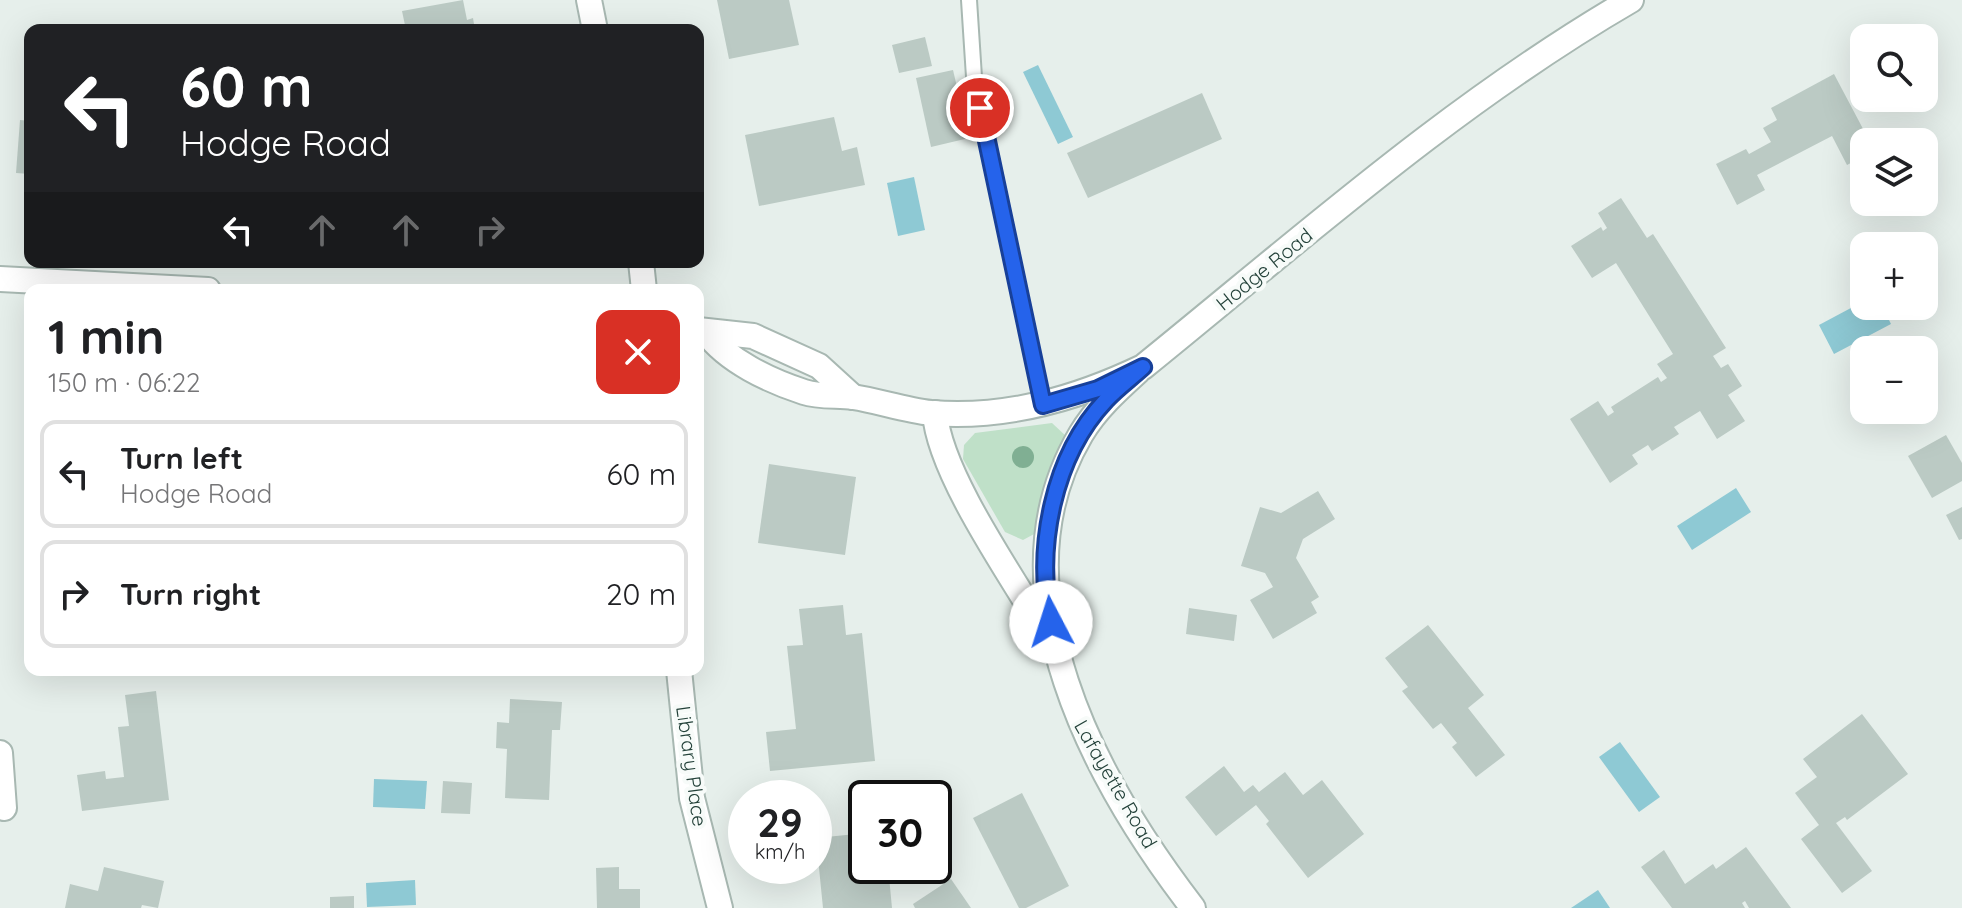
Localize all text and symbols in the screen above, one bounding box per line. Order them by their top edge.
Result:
map controls [1850,24,1938,424]
button: search [1850,24,1938,112]
text: 60 m [180,51,313,121]
icon: left [48,56,152,160]
pin [946,74,1014,142]
icon: arrive [958,86,1002,130]
text: Hodge Road [180,120,391,165]
button: layers [1850,128,1938,216]
icon: left [216,208,260,252]
icon: ahead [300,208,344,252]
icon: ahead [384,208,428,252]
icon: right [468,208,512,252]
street label: Hodge Road [1211,222,1317,316]
button: + [1850,232,1938,320]
text: 1 min [48,306,164,366]
button: close [596,310,680,394]
button: − [1850,336,1938,424]
text: 150 m · 06:22 [48,366,200,399]
text: Turn left [120,439,243,477]
icon: left [52,452,96,496]
text: 60 m [606,455,676,493]
text: Hodge Road [120,477,272,510]
icon: right [52,572,96,616]
text: Turn right [120,575,261,613]
text: 20 m [606,575,676,613]
position arrow [1009,580,1093,664]
street label: Library Place [671,704,713,828]
street label: Lafayette Road [1069,715,1163,853]
speed limit sign: 30 [848,780,952,884]
text: 29 [757,797,803,847]
text: km/h [755,839,805,864]

